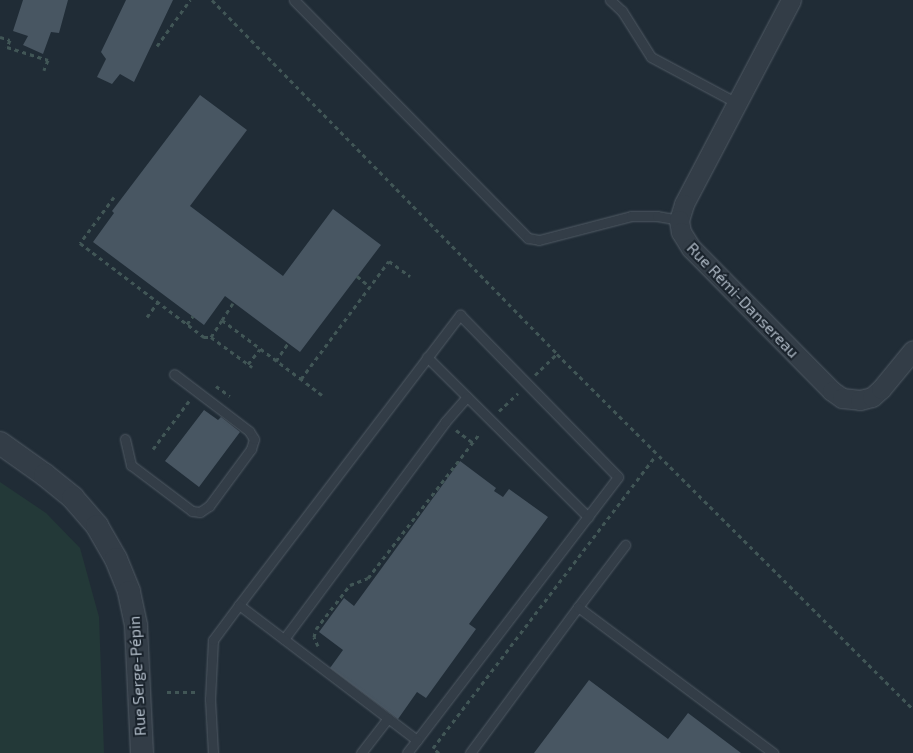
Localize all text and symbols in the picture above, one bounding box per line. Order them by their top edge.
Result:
street label: Rue Rémi-Dansereau [683,238,803,362]
street label: Rue Serge-Pépin [124,615,150,737]

